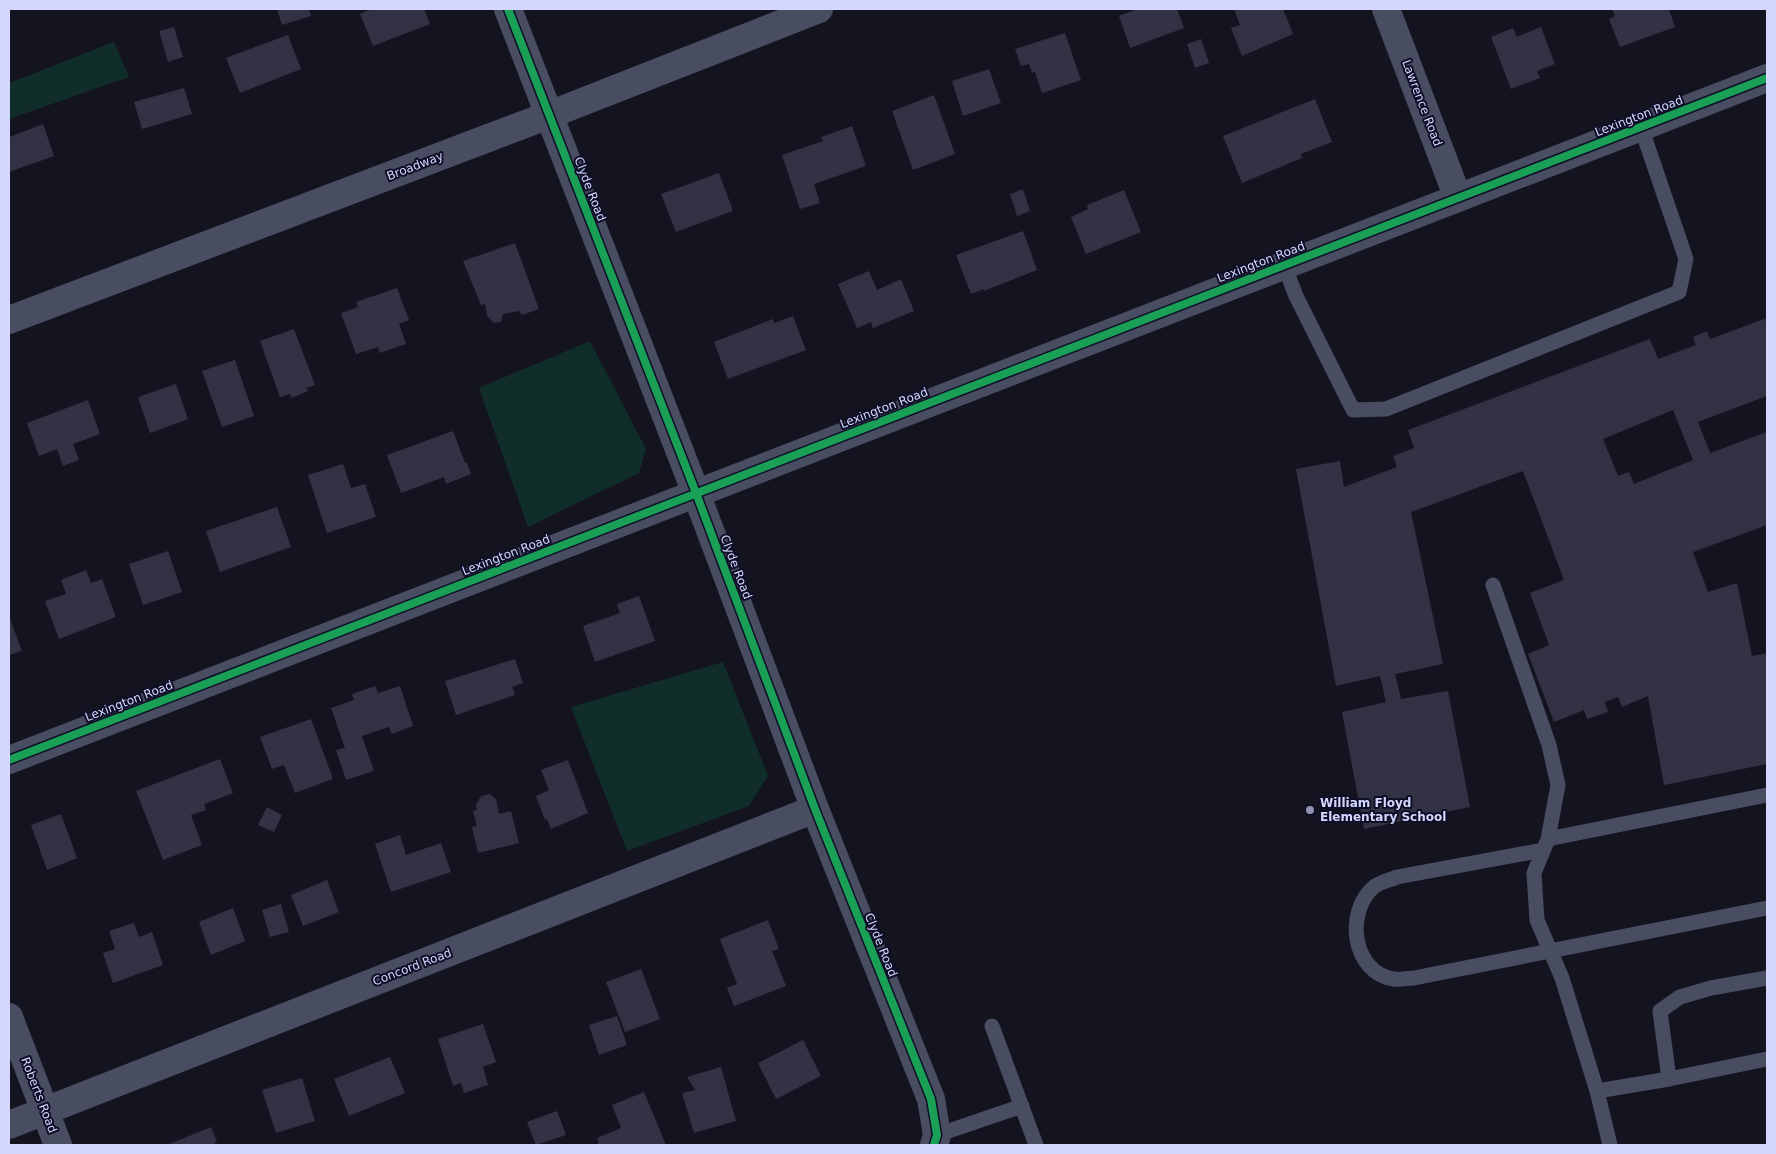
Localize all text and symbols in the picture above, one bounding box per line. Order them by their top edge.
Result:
street label: Lawrence Road [1399,58,1445,148]
street label: Lexington Road [1593,93,1685,139]
street label: Broadway [385,149,445,183]
street label: Clyde Road [571,155,609,223]
street label: Lexington Road [1215,239,1307,285]
street label: Lexington Road [838,385,930,431]
street label: Lexington Road [460,532,552,578]
street label: Clyde Road [717,533,755,601]
street label: Lexington Road [83,678,175,724]
place label: William Floyd Elementary School [1320,796,1446,824]
marker: William Floyd Elementary School [1304,804,1316,816]
street label: Clyde Road [862,911,900,979]
street label: Concord Road [370,945,454,989]
street label: Roberts Road [18,1055,60,1135]

